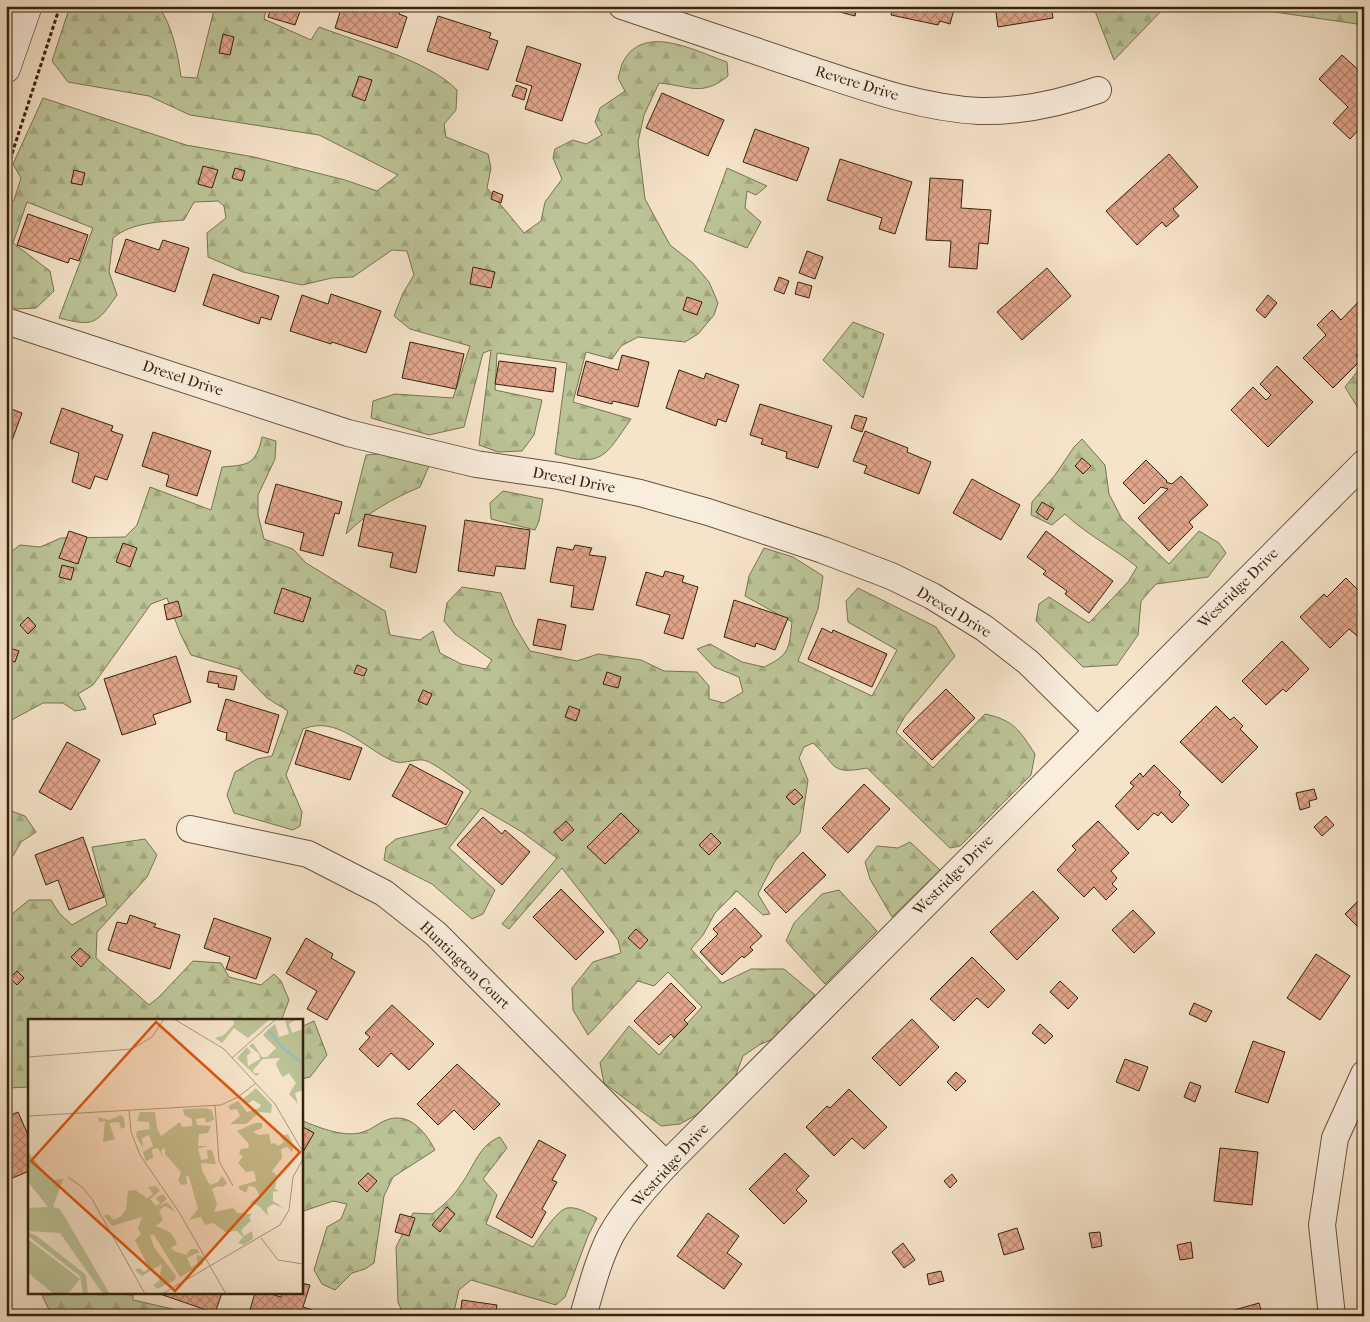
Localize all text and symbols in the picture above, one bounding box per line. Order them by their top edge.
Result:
street label: Revere Drive [813,62,901,104]
street label: Drexel Drive [140,356,226,400]
street label: Drexel Drive [531,463,617,497]
street label: Westridge Drive [1193,544,1282,633]
street label: Drexel Drive [913,583,995,642]
street label: Westridge Drive [908,831,997,920]
street label: Huntington Court [416,917,514,1013]
inset map [28,1019,302,1294]
street label: Westridge Drive [627,1119,713,1211]

